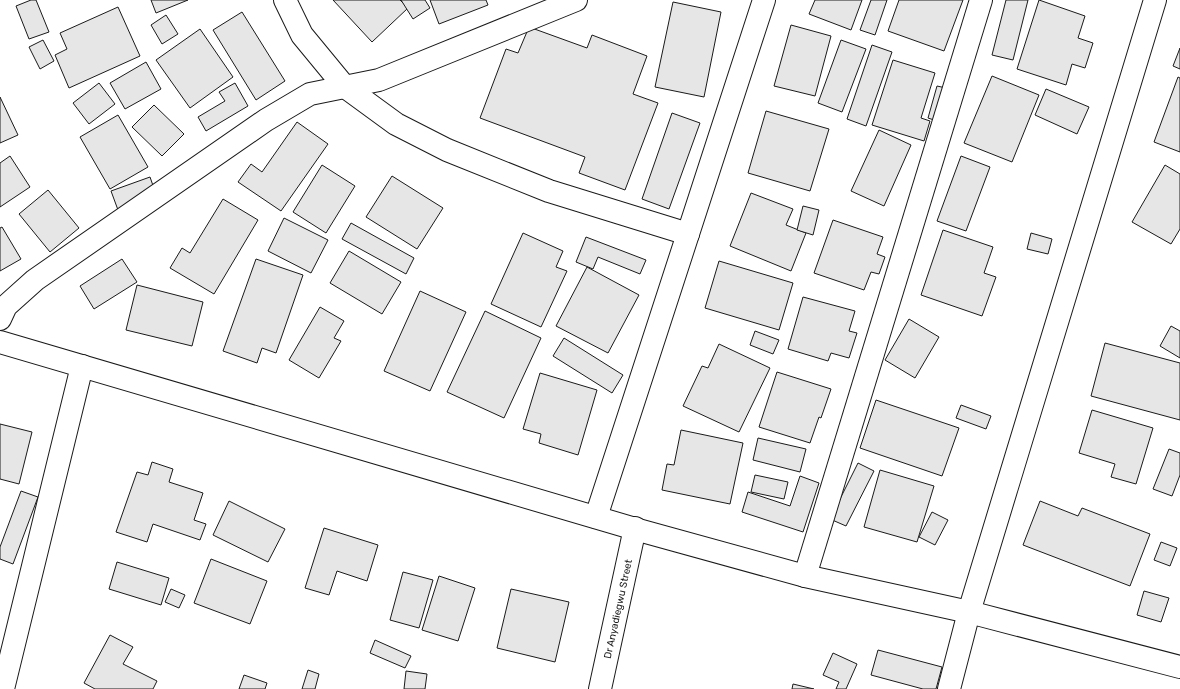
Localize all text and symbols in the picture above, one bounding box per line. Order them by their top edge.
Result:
street label: Dr Anyadiegwu Street [602,558,635,660]

